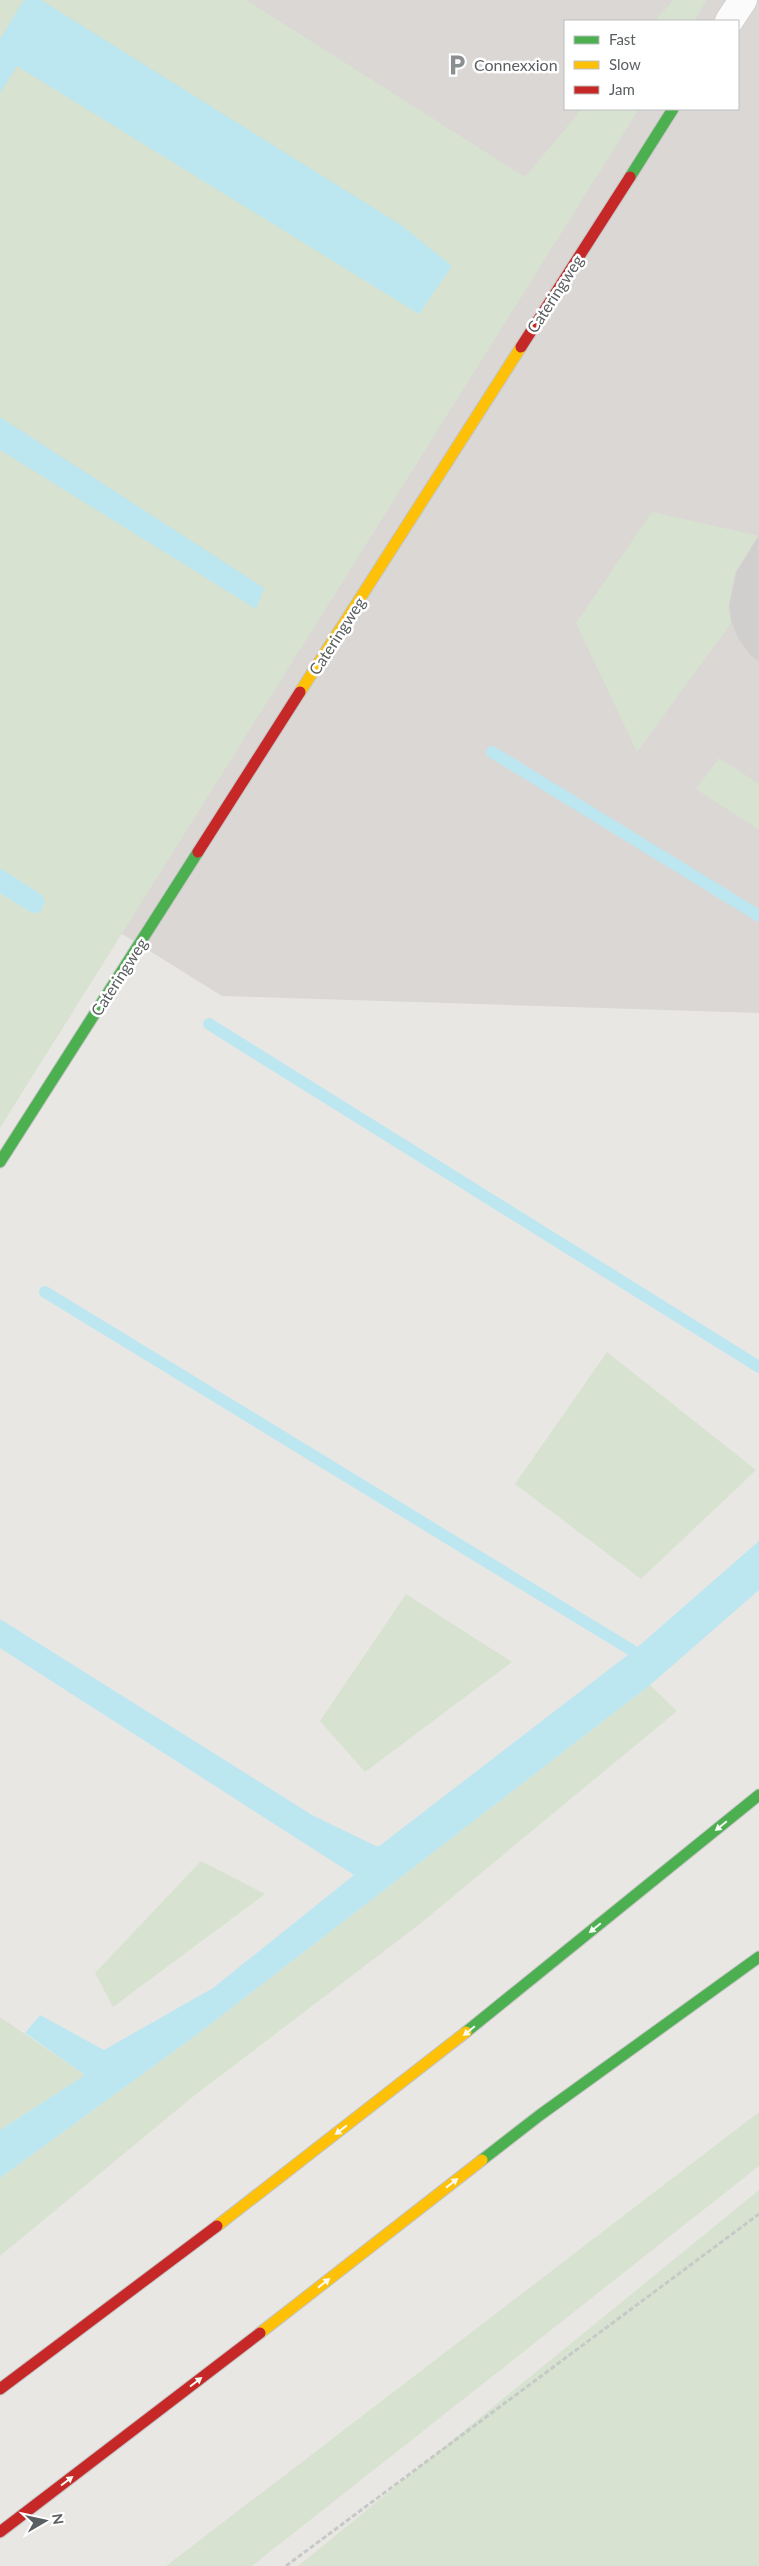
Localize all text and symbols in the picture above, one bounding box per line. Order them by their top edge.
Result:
legend [564,20,739,110]
text: Fast [609,30,636,48]
parking icon: Connexxion [444,52,470,78]
place label: Connexxion [474,55,558,74]
text: Slow [609,55,641,73]
text: Jam [609,80,635,98]
street label: Cateringweg [522,251,587,336]
street label: Cateringweg [304,593,369,678]
street label: Cateringweg [86,934,151,1019]
one-way arrow [715,1820,728,1831]
one-way arrow [589,1923,602,1934]
one-way arrow [463,2025,476,2036]
one-way arrow [334,2125,347,2136]
one-way arrow [446,2178,459,2188]
one-way arrow [317,2278,331,2288]
one-way arrow [189,2377,202,2388]
one-way arrow [60,2476,74,2486]
north arrow [20,2496,70,2546]
text: N [49,2512,68,2526]

